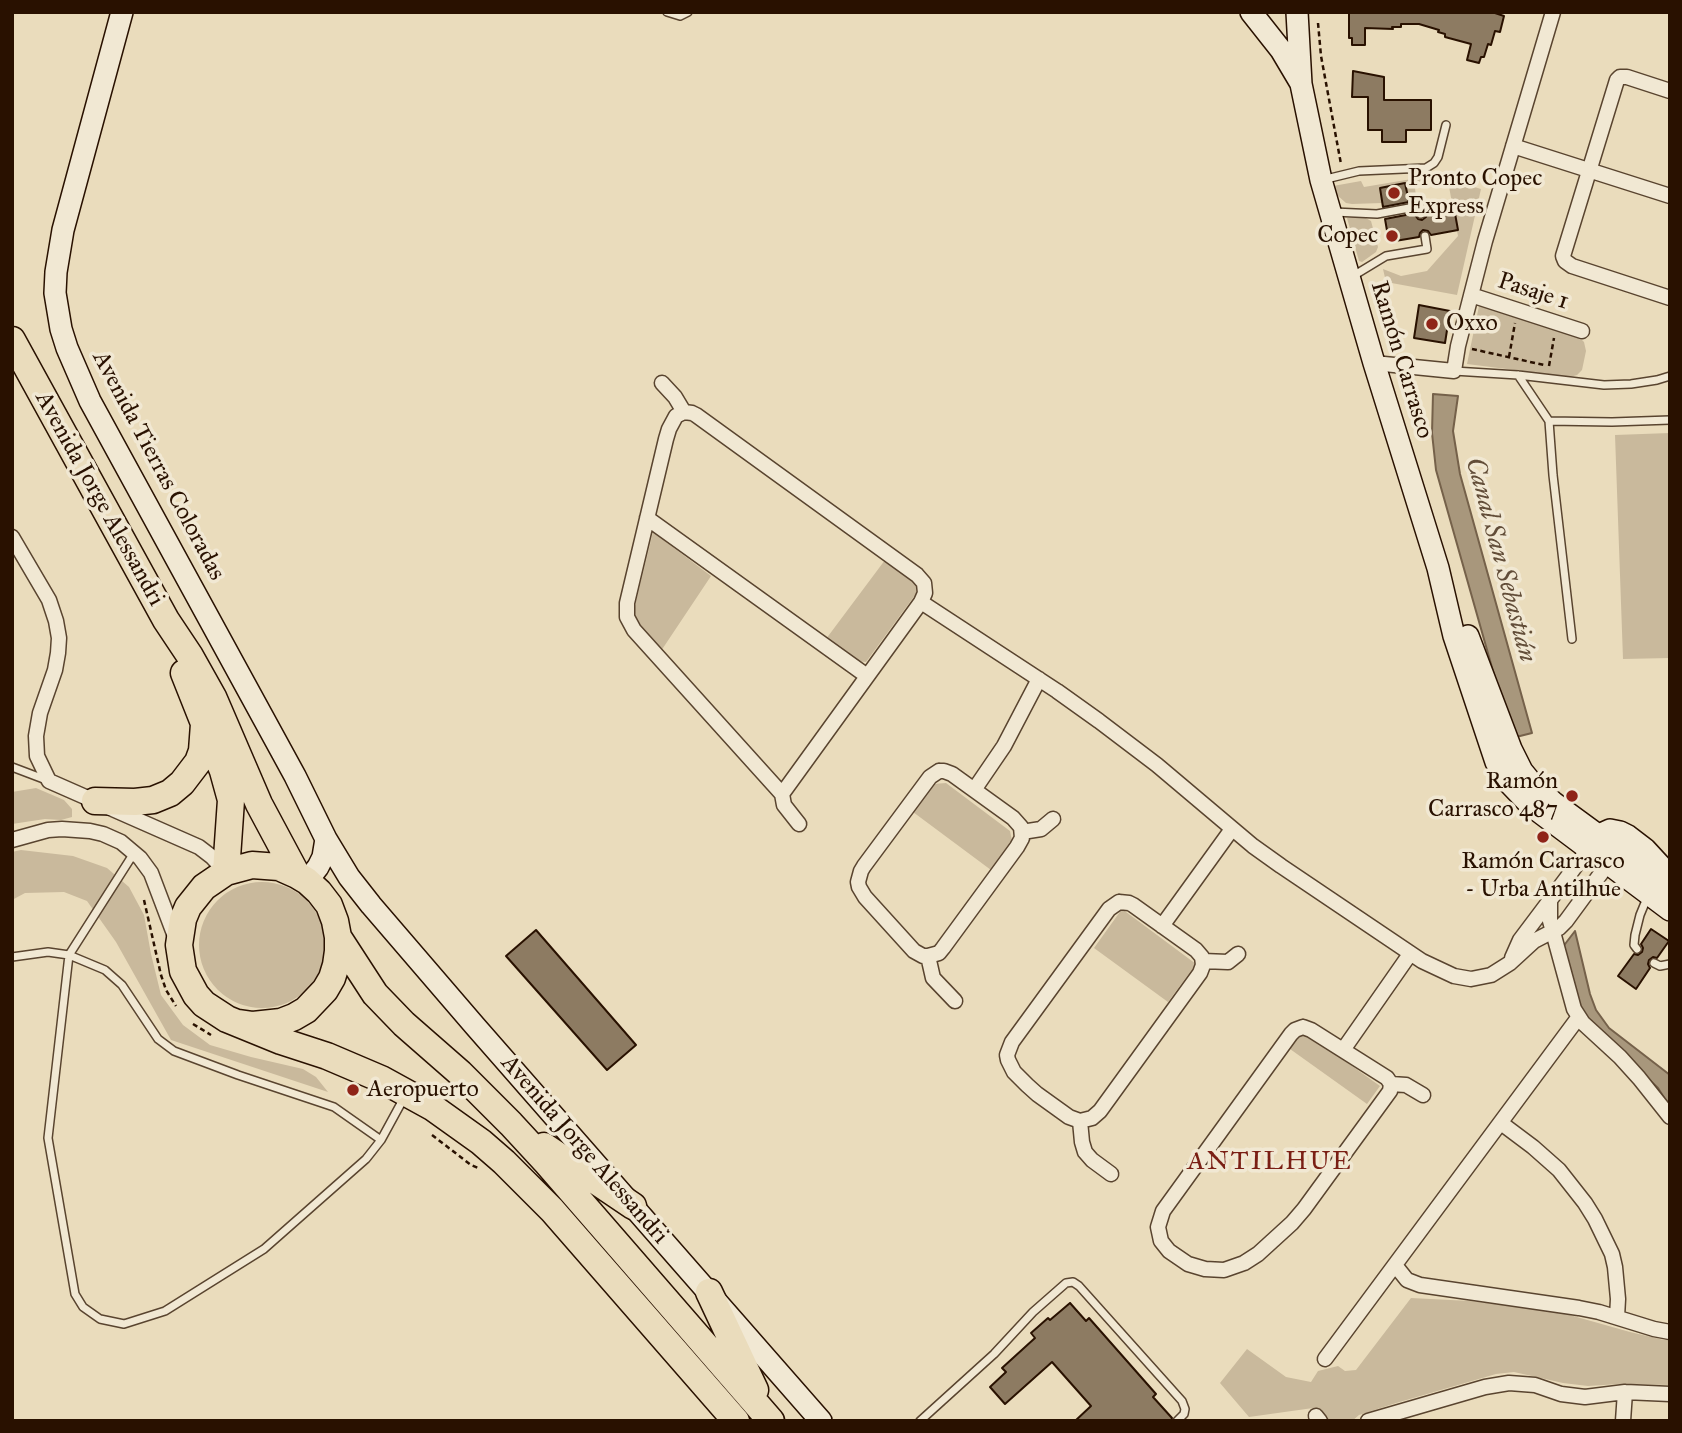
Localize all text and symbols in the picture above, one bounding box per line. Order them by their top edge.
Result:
place label: Pronto Copec Express [1408,165,1542,221]
marker: Pronto Copec Express [1386,185,1402,201]
place label: Copec [1317,222,1378,250]
marker: Copec [1384,228,1400,244]
street label: Pasaje 1 [1494,267,1572,317]
street label: Ramón Carrasco [1363,278,1439,442]
place label: Oxxo [1446,310,1498,338]
marker: Oxxo [1424,316,1440,332]
street label: Avenida Tierras Coloradas [85,346,231,586]
street label: Avenida Jorge Alessandri [28,387,170,611]
water label: Canal San Sebastián [1458,454,1542,666]
place label: Ramón Carrasco 487 [1428,768,1558,824]
marker: Ramón Carrasco 487 [1564,788,1580,804]
marker: Ramón Carrasco - Urba Antilhue [1535,829,1551,845]
place label: Ramón Carrasco - Urba Antilhue [1461,848,1625,904]
street label: Avenida Jorge Alessandri [494,1050,674,1250]
place label: Aeropuerto [367,1076,479,1104]
marker: Aeropuerto [345,1082,361,1098]
district label: ANTILHUE [1188,1147,1352,1179]

